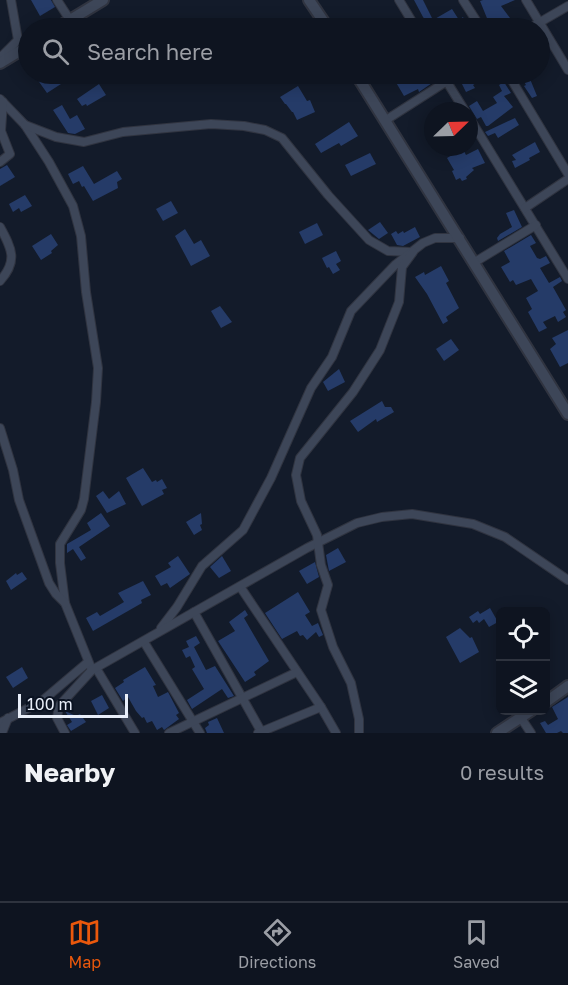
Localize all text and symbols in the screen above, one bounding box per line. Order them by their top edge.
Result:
search box [18,18,550,84]
icon: search [39,35,72,68]
text: Search here [87,38,213,65]
north arrow [424,102,478,156]
map controls [496,607,550,715]
button: locate [496,607,550,661]
button: layers [496,661,550,715]
scale bar [18,691,128,718]
text: 100 m [27,694,73,714]
text: Nearby [24,757,115,788]
text: 0 results [460,760,544,784]
tab: Map [68,916,101,972]
tab: Directions [238,916,316,972]
tab: Saved [453,916,500,972]

